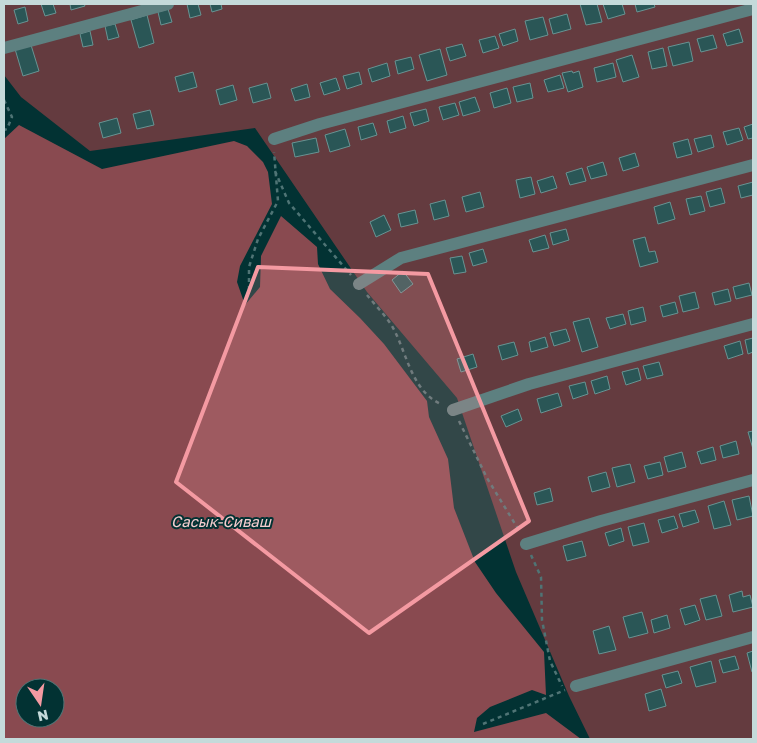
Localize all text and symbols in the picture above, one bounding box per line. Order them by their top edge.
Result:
water label: Сасык-Сиваш [171,512,272,530]
north arrow [15,678,65,728]
text: N [36,707,50,726]

